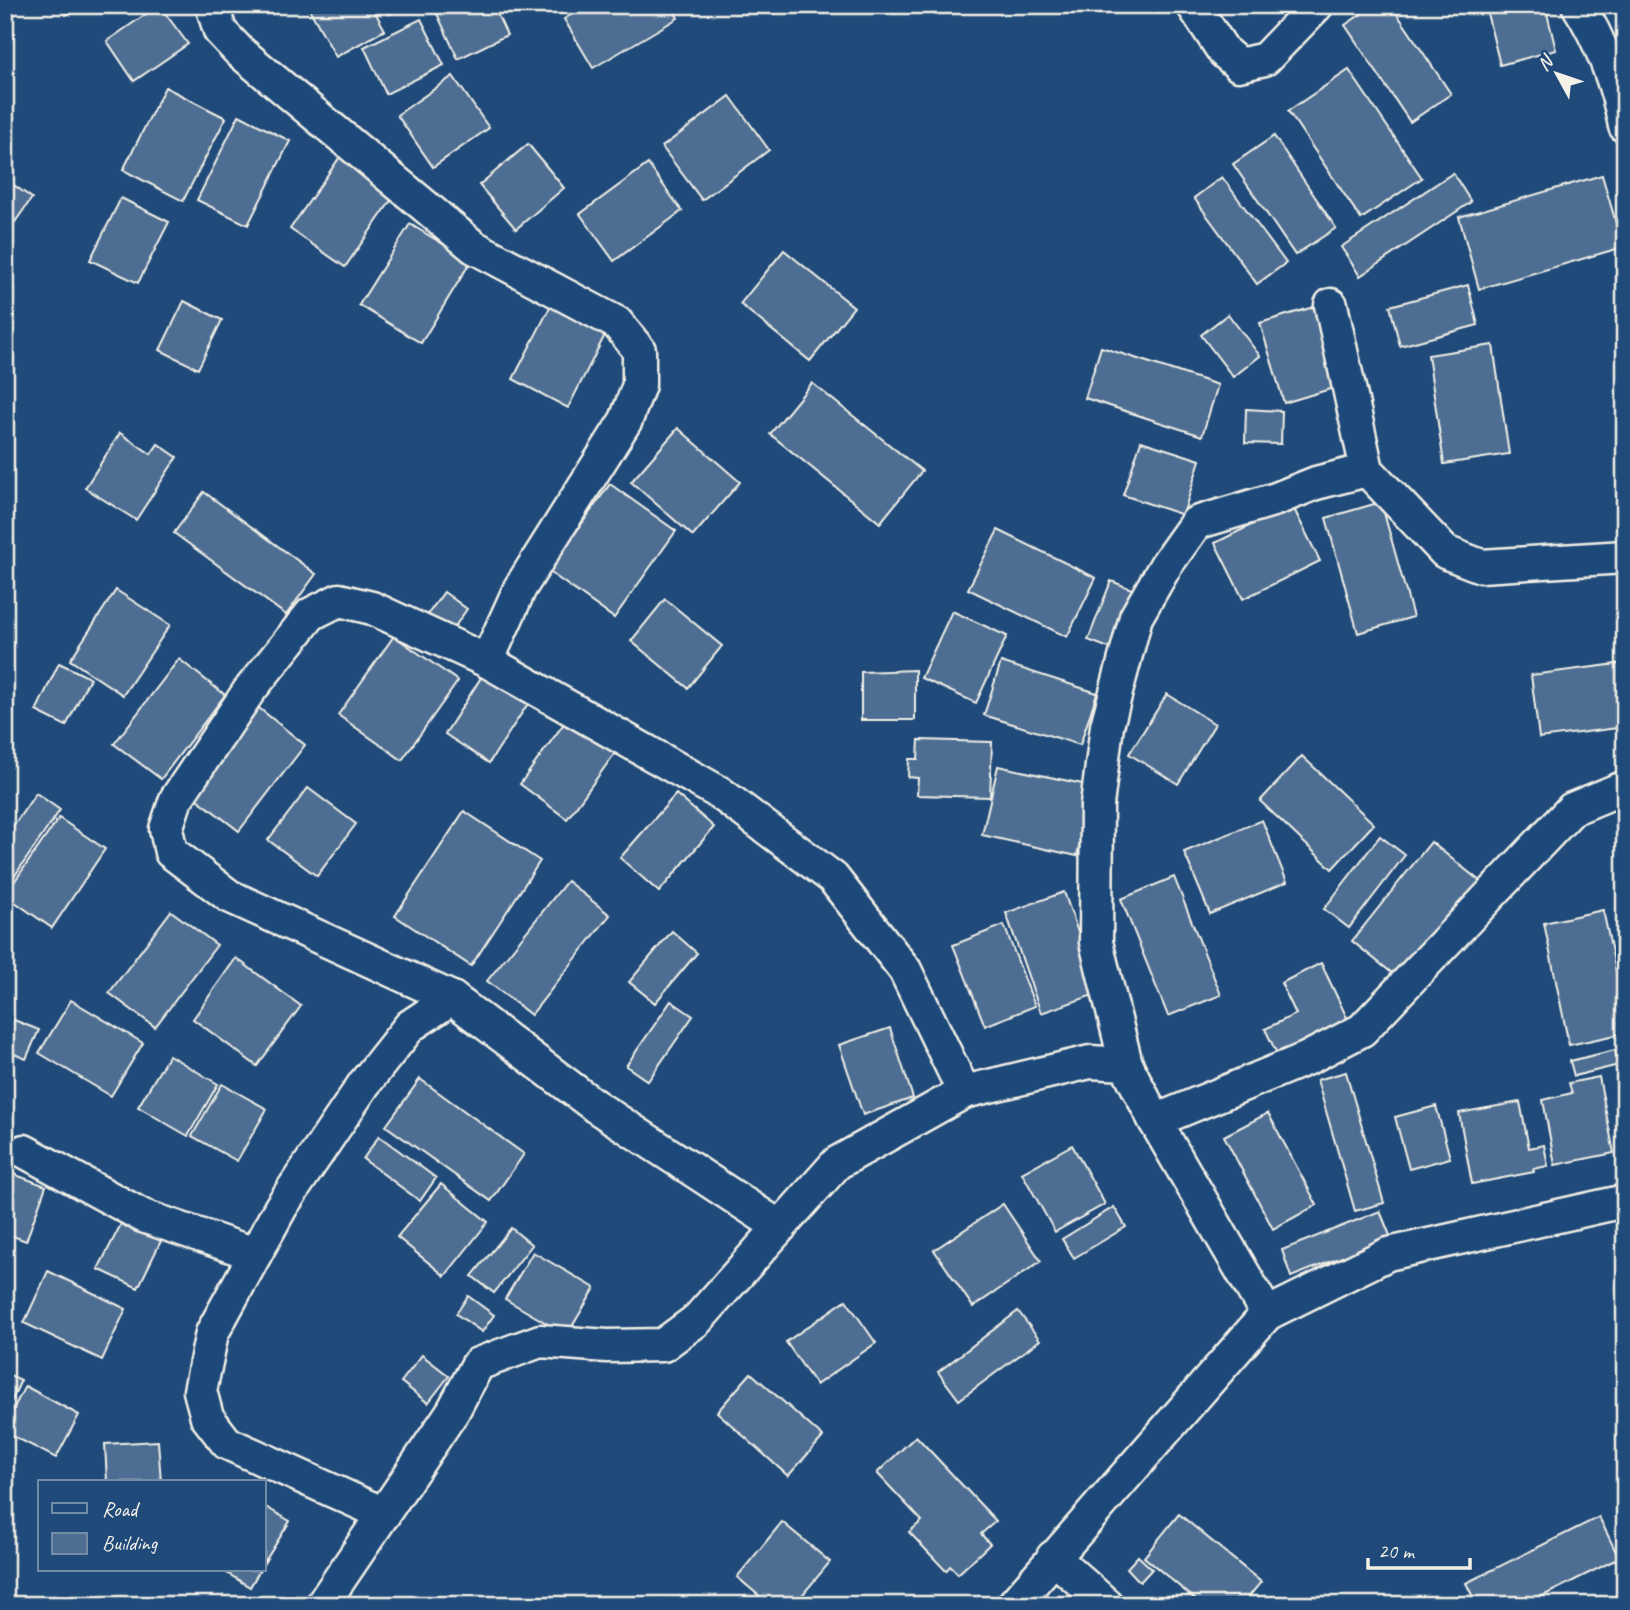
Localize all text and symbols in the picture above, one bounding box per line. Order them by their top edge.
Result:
north arrow [1522,38,1592,108]
text: N [1532,49,1560,76]
legend [38,1480,266,1572]
text: Road [102,1496,141,1522]
scale bar [1368,1526,1469,1570]
text: Building [102,1530,159,1556]
text: 20 m [1378,1538,1416,1564]

